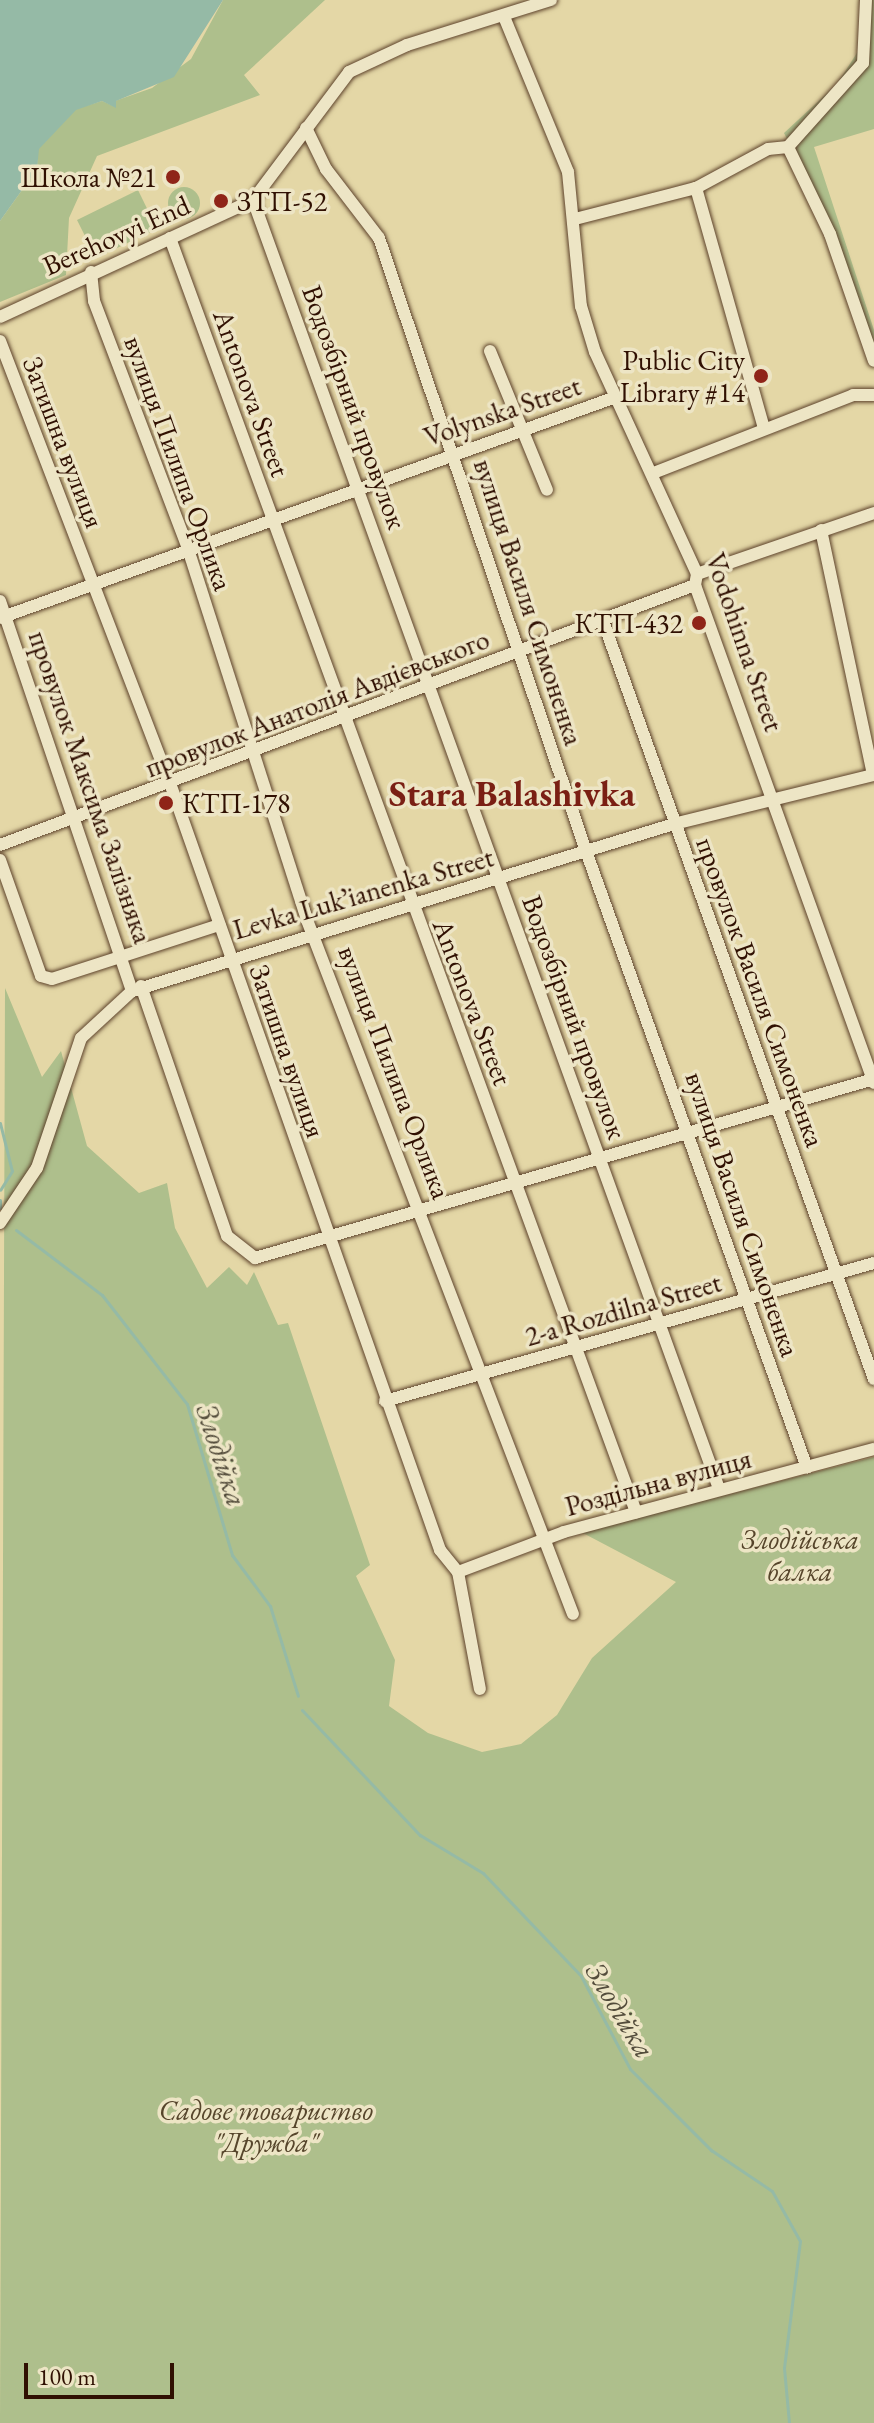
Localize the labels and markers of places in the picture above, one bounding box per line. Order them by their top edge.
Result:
place label: Школа №21 [21,160,157,194]
marker: Школа №21 [164,168,182,186]
place label: ЗТП-52 [237,184,327,218]
marker: ЗТП-52 [212,192,230,210]
place label: Public City Library #14 [620,343,745,409]
marker: Public City Library #14 [752,367,770,385]
place label: КТП-432 [575,606,683,640]
marker: КТП-432 [690,614,708,632]
place label: КТП-178 [182,786,290,820]
marker: КТП-178 [157,794,175,812]

